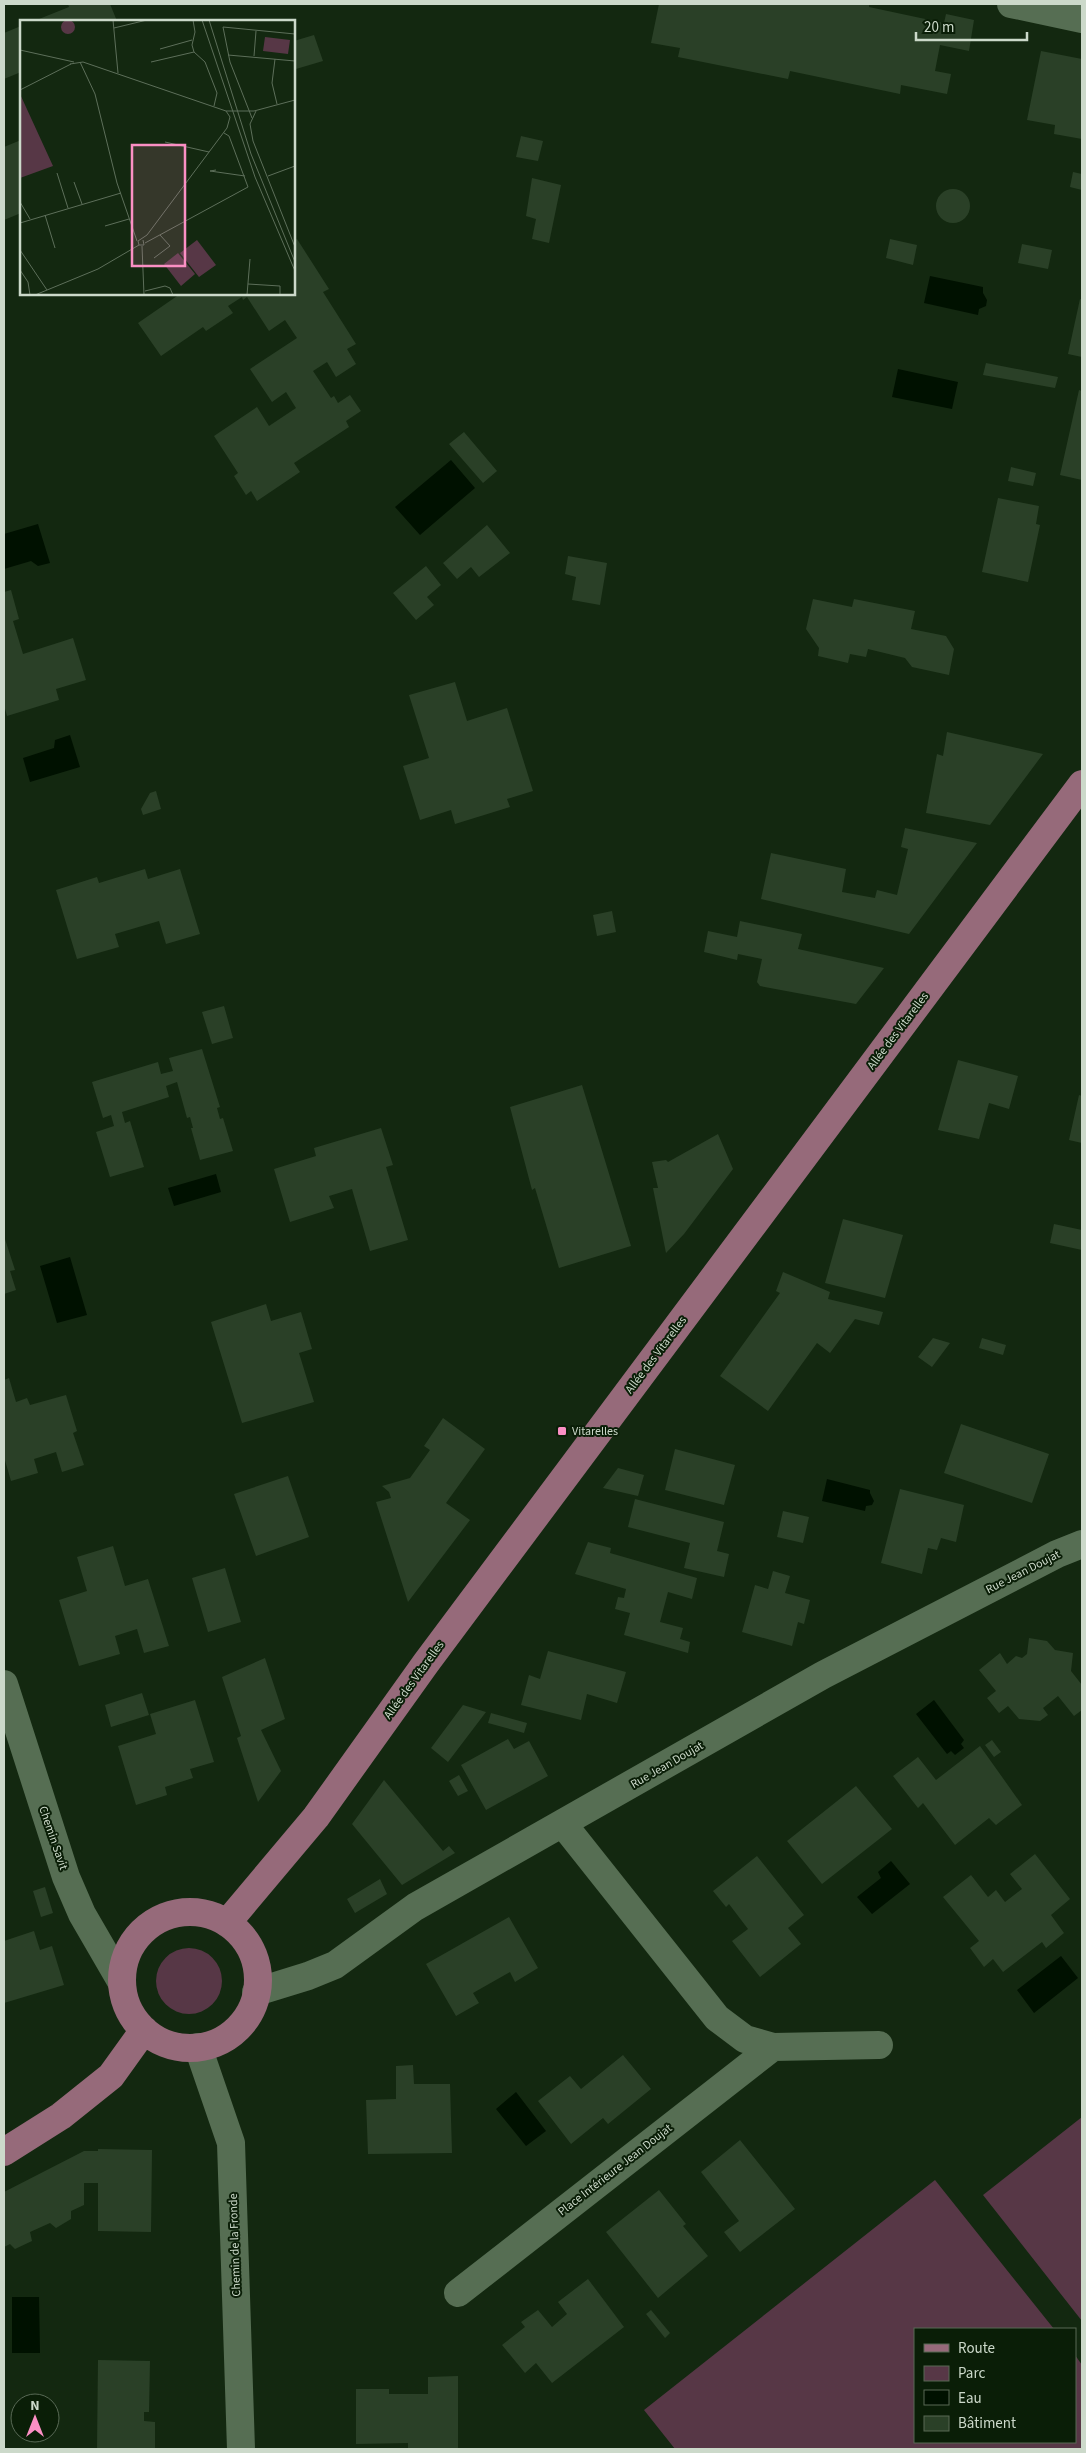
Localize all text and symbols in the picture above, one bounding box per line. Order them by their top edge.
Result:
scale bar [916,10,1027,42]
text: 20 m [924,17,954,38]
inset map [20,20,295,295]
street label: Allée des Vitarelles [863,989,933,1073]
street label: Allée des Vitarelles [621,1313,691,1397]
place label: Vitarelles [572,1423,618,1440]
marker: Vitarelles [556,1425,568,1437]
street label: Rue Jean Doujat [983,1546,1063,1598]
street label: Allée des Vitarelles [380,1637,448,1723]
street label: Rue Jean Doujat [627,1737,707,1793]
street label: Chemin Savit [34,1804,72,1872]
street label: Place Intérieure Jean Doujat [554,2120,676,2220]
street label: Chemin de la Fronde [225,2193,245,2297]
legend [914,2328,1076,2443]
text: Route [958,2338,995,2359]
text: Parc [958,2363,985,2384]
text: Eau [958,2388,982,2409]
north arrow [10,2393,60,2443]
text: N [30,2396,40,2416]
text: Bâtiment [958,2413,1016,2434]

